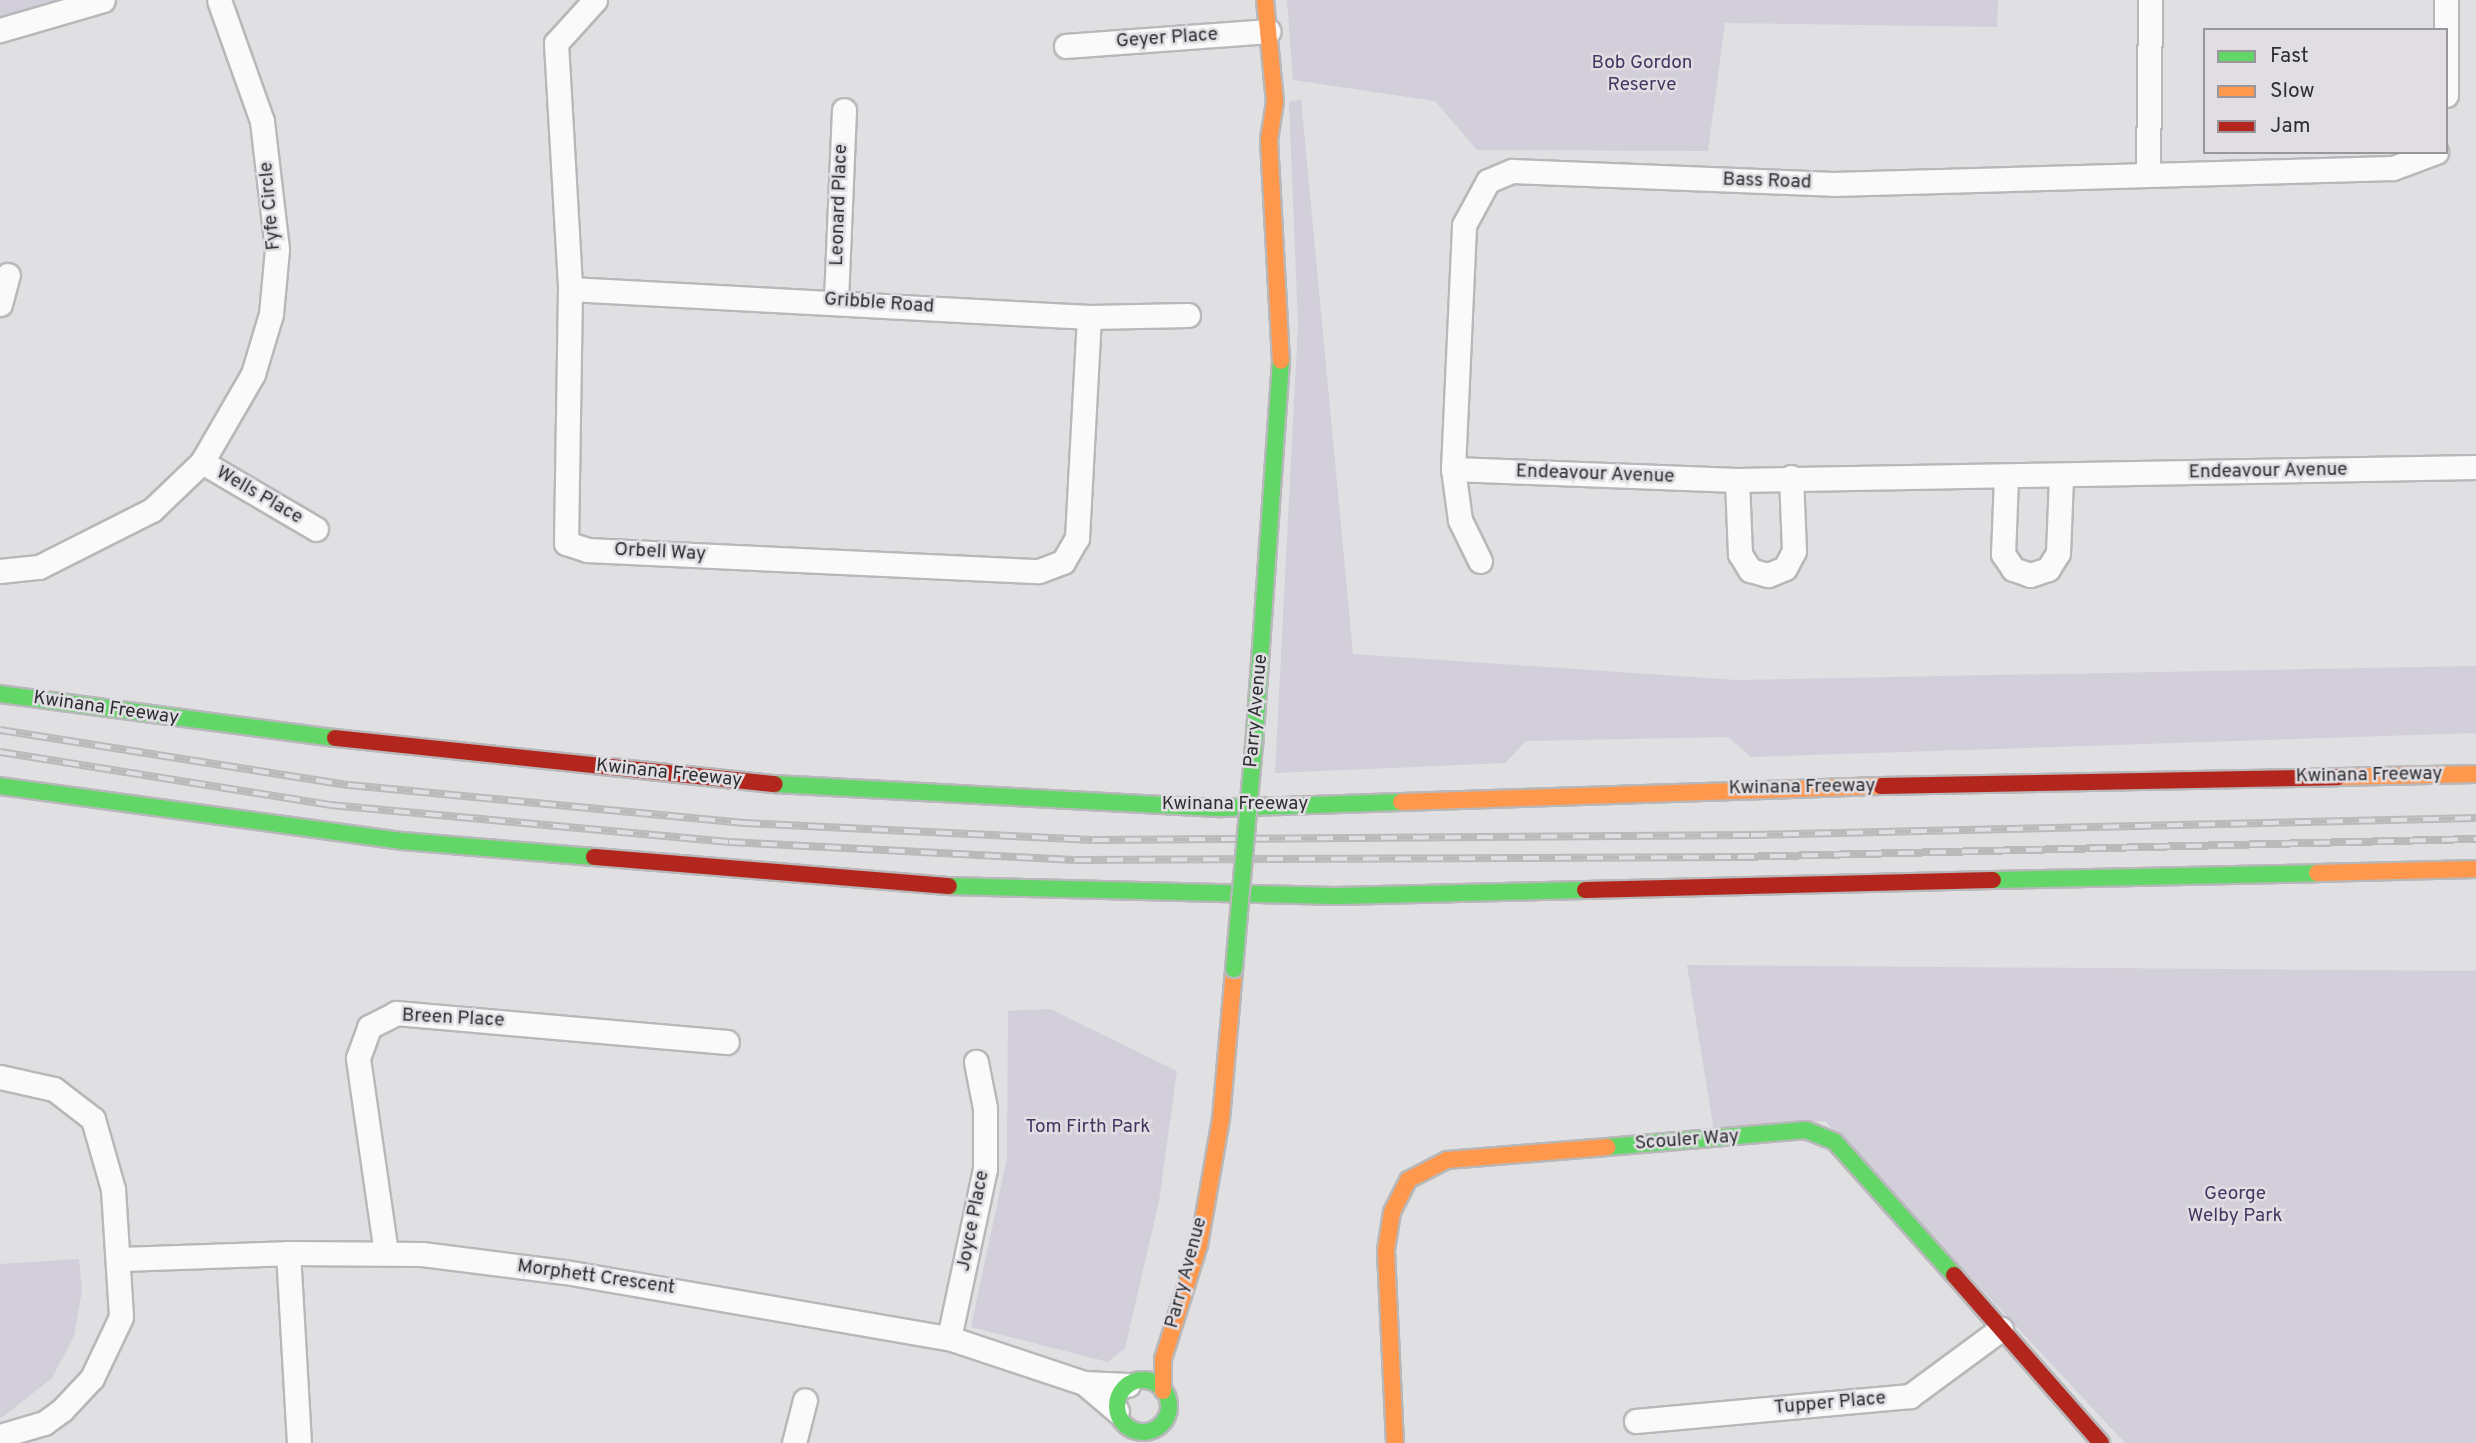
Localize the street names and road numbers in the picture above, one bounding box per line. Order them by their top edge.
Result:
street label: Geyer Place [1115,24,1219,54]
street label: Leonard Place [826,144,854,266]
street label: Fyfe Circle [256,161,286,251]
street label: Bass Road [1722,169,1812,195]
street label: Gribble Road [823,289,935,319]
street label: Endeavour Avenue [2188,459,2348,485]
street label: Endeavour Avenue [1515,461,1675,489]
street label: Wells Place [212,462,306,530]
street label: Orbell Way [613,539,707,567]
street label: Parry Avenue [1241,653,1273,769]
street label: Kwinana Freeway [32,688,180,730]
street label: Kwinana Freeway [595,755,743,793]
street label: Kwinana Freeway [2295,763,2443,789]
street label: Kwinana Freeway [1728,775,1876,801]
street label: Kwinana Freeway [1162,794,1308,816]
street label: Breen Place [401,1005,505,1033]
street label: Scouler Way [1634,1126,1740,1156]
street label: Joyce Place [953,1169,995,1273]
street label: Parry Avenue [1161,1215,1213,1331]
street label: Morphett Crescent [516,1256,676,1300]
street label: Tupper Place [1773,1388,1887,1420]

